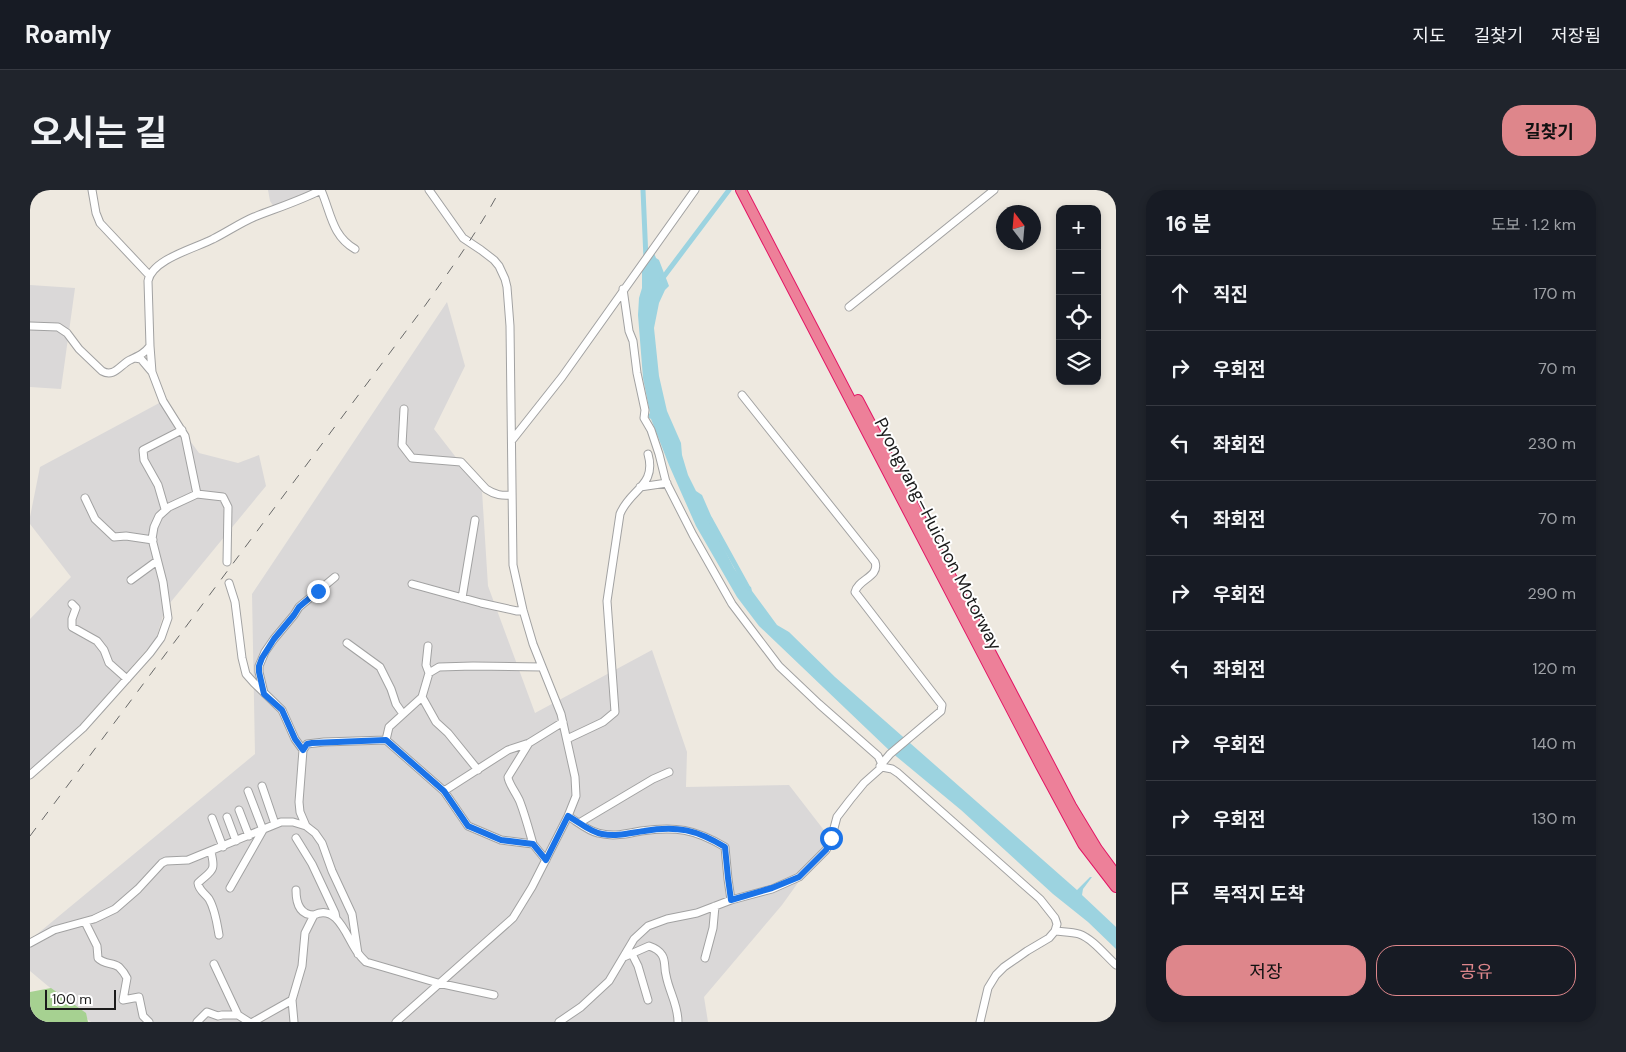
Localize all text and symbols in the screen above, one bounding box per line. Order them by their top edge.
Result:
text: Roamly [25,19,112,50]
text: 지도 [1413,24,1446,48]
text: 길찾기 [1474,24,1523,48]
text: 저장됨 [1551,24,1601,48]
button: 길찾기 [1502,105,1596,156]
text: 오시는 길 [30,110,167,156]
north arrow [996,205,1041,250]
map controls [1056,205,1101,385]
button: + [1056,205,1101,250]
text: 16 분 [1166,210,1211,238]
text: 도보 · 1.2 km [1491,214,1576,235]
button: − [1056,250,1101,295]
icon: ahead [1166,279,1194,307]
text: 직진 [1213,282,1248,307]
text: 170 m [1533,283,1576,304]
button: locate [1056,295,1101,340]
button: layers [1056,340,1101,385]
icon: right [1166,354,1194,382]
text: 우회전 [1213,357,1265,382]
text: 70 m [1538,358,1576,379]
street label: Pyongyang–Huichon Motorway [869,414,1007,654]
icon: left [1166,429,1194,457]
text: 좌회전 [1213,432,1265,457]
text: 230 m [1528,433,1576,454]
icon: left [1166,504,1194,532]
text: 좌회전 [1213,507,1265,532]
text: 70 m [1538,508,1576,529]
icon: right [1166,579,1194,607]
route end [307,580,330,603]
text: 우회전 [1213,582,1265,607]
text: 290 m [1527,583,1576,604]
icon: left [1166,654,1194,682]
text: 좌회전 [1213,657,1265,682]
text: 120 m [1532,658,1576,679]
icon: right [1166,729,1194,757]
text: 우회전 [1213,732,1265,757]
text: 140 m [1532,733,1576,754]
icon: right [1166,804,1194,832]
text: 우회전 [1213,807,1265,832]
text: 130 m [1532,808,1576,829]
route start [820,827,843,850]
icon: arrive [1166,879,1194,907]
text: 목적지 도착 [1213,882,1305,907]
button: 저장 [1166,945,1366,996]
button: 공유 [1376,945,1576,996]
scale bar [45,987,116,1010]
text: 100 m [52,990,92,1008]

